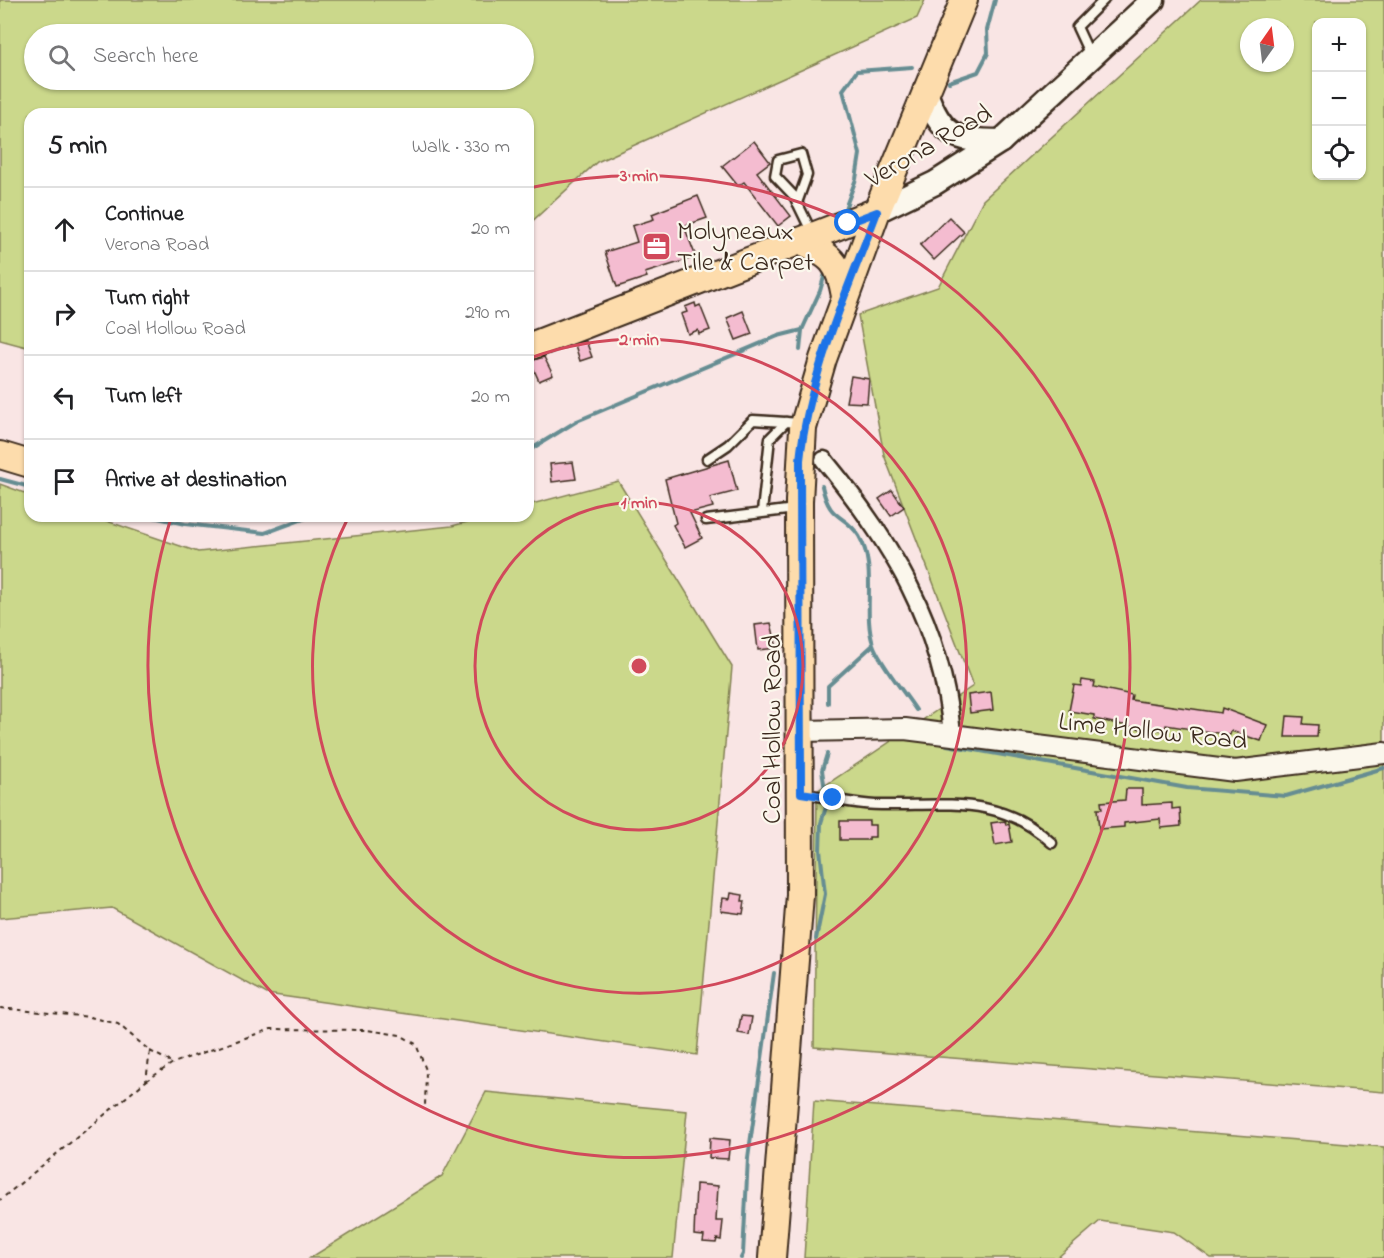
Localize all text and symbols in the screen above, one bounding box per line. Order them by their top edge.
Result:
north arrow [1240,18,1294,72]
map controls [1312,18,1366,180]
button: + [1312,18,1366,72]
search box [24,24,534,90]
icon: search [45,41,78,74]
text: Search here [93,41,198,73]
button: − [1312,72,1366,126]
street label: Verona Road [858,95,1000,200]
button: locate [1312,126,1366,180]
text: 5 min [48,128,107,166]
text: Walk · 330 m [412,133,510,162]
text: 3 min [619,164,658,190]
text: Continue [105,199,184,231]
route start [834,209,860,235]
icon: ahead [48,213,81,246]
place label: Molyneaux Tile & Carpet [677,213,813,283]
text: 20 m [471,215,510,244]
office icon: Molyneaux Tile & Carpet [640,230,672,262]
text: Verona Road [105,231,209,260]
text: Turn right [105,283,190,315]
icon: right [48,297,81,330]
text: 290 m [465,299,510,328]
text: Coal Hollow Road [105,315,246,344]
text: 2 min [618,328,659,354]
icon: left [48,381,81,414]
text: Turn left [105,381,182,413]
text: 20 m [471,383,510,412]
icon: arrive [48,465,81,498]
text: Arrive at destination [105,465,287,497]
text: 1 min [621,491,657,517]
street label: Coal Hollow Road [754,634,793,824]
centre of rings [629,656,649,676]
street label: Lime Hollow Road [1056,703,1249,762]
route end [819,784,845,810]

